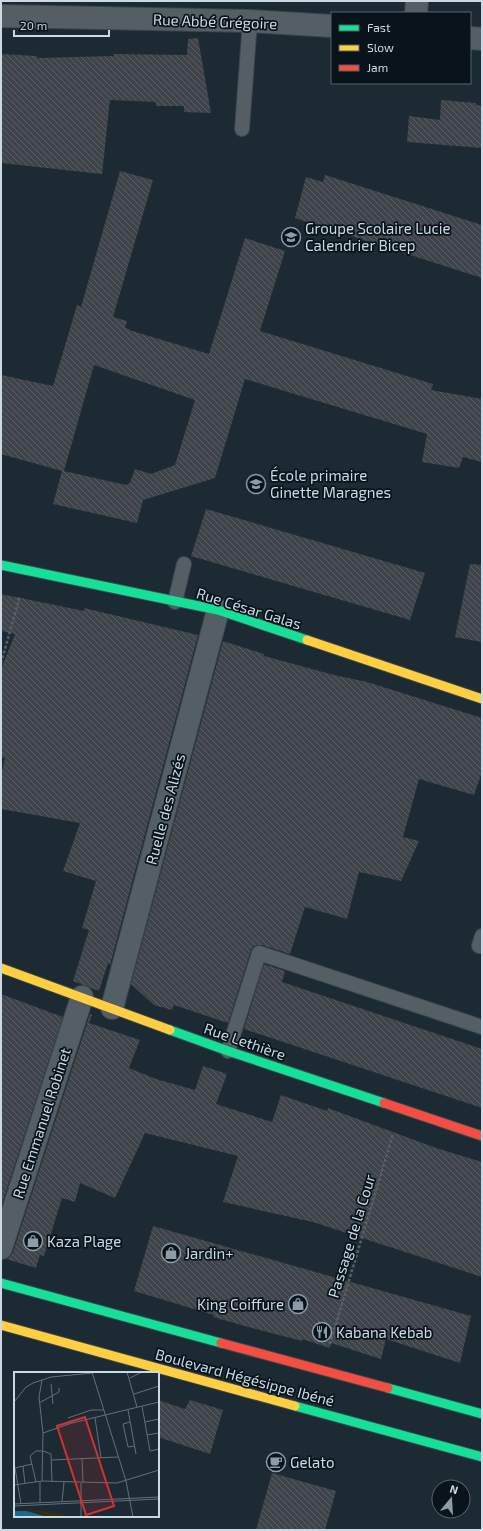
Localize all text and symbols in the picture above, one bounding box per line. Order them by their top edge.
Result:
street label: Rue Abbé Grégoire [153,10,277,32]
scale bar [14,12,109,38]
legend [331,12,471,84]
text: 20 m [20,18,47,32]
text: Fast [367,20,391,34]
text: Slow [367,40,394,54]
text: Jam [367,60,388,74]
place label: Groupe Scolaire Lucie Calendrier Bicep [305,219,451,254]
school or university icon: Groupe Scolaire Lucie Calendrier Bicep [280,226,302,248]
place label: École primaire Ginette Maragnes [270,466,391,501]
school or university icon: École primaire Ginette Maragnes [245,473,267,495]
street label: Rue César Galas [194,584,304,632]
street label: Ruelle des Alizés [142,751,188,867]
street label: Rue Lethière [202,1019,288,1063]
street label: Rue Emmanuel Robinet [8,1045,74,1201]
street label: Passage de la Cour [324,1172,378,1300]
shop icon: Kaza Plage [22,1230,44,1252]
place label: Kaza Plage [47,1232,121,1250]
shop icon: Jardin+ [160,1242,182,1264]
place label: Jardin+ [185,1244,234,1262]
shop icon: King Coiffure [287,1293,309,1315]
place label: King Coiffure [197,1295,284,1313]
restaurant icon: Kabana Kebab [311,1321,333,1343]
place label: Kabana Kebab [336,1323,432,1341]
street label: Boulevard Hégésippe Ibéné [153,1344,337,1410]
inset map [14,1372,159,1517]
cafe icon: Gelato [265,1451,287,1473]
place label: Gelato [290,1453,334,1471]
north arrow [431,1479,471,1519]
text: N [448,1482,460,1496]

